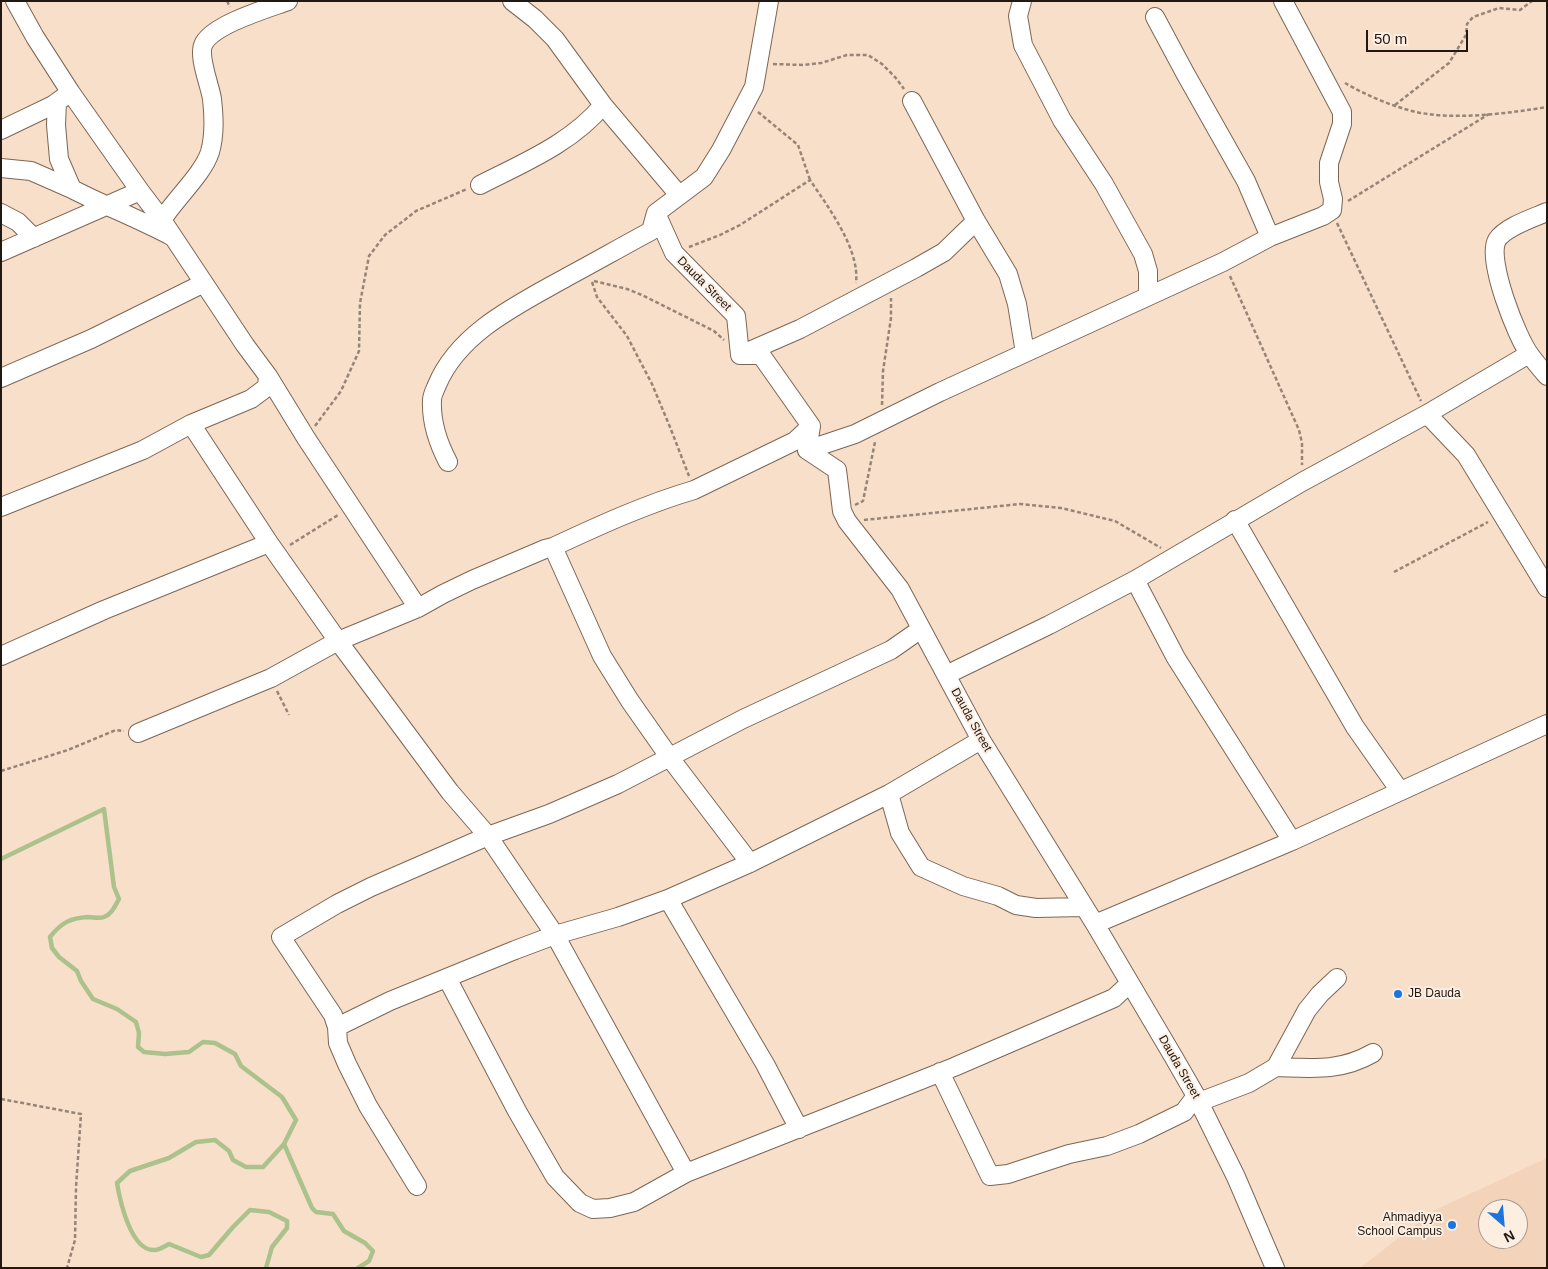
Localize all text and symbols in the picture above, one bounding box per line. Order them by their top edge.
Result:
scale bar [1368,20,1470,52]
text: 50 m [1374,30,1407,47]
street label: Dauda Street [674,254,734,314]
street label: Dauda Street [948,686,994,754]
place label: JB Dauda [1408,987,1461,1001]
marker: JB Dauda [1392,988,1404,1000]
street label: Dauda Street [1155,1033,1203,1101]
north arrow [1478,1199,1528,1249]
place label: Ahmadiyya School Campus [1357,1211,1442,1239]
marker: Ahmadiyya School Campus [1446,1219,1458,1231]
text: N [1501,1227,1517,1246]

